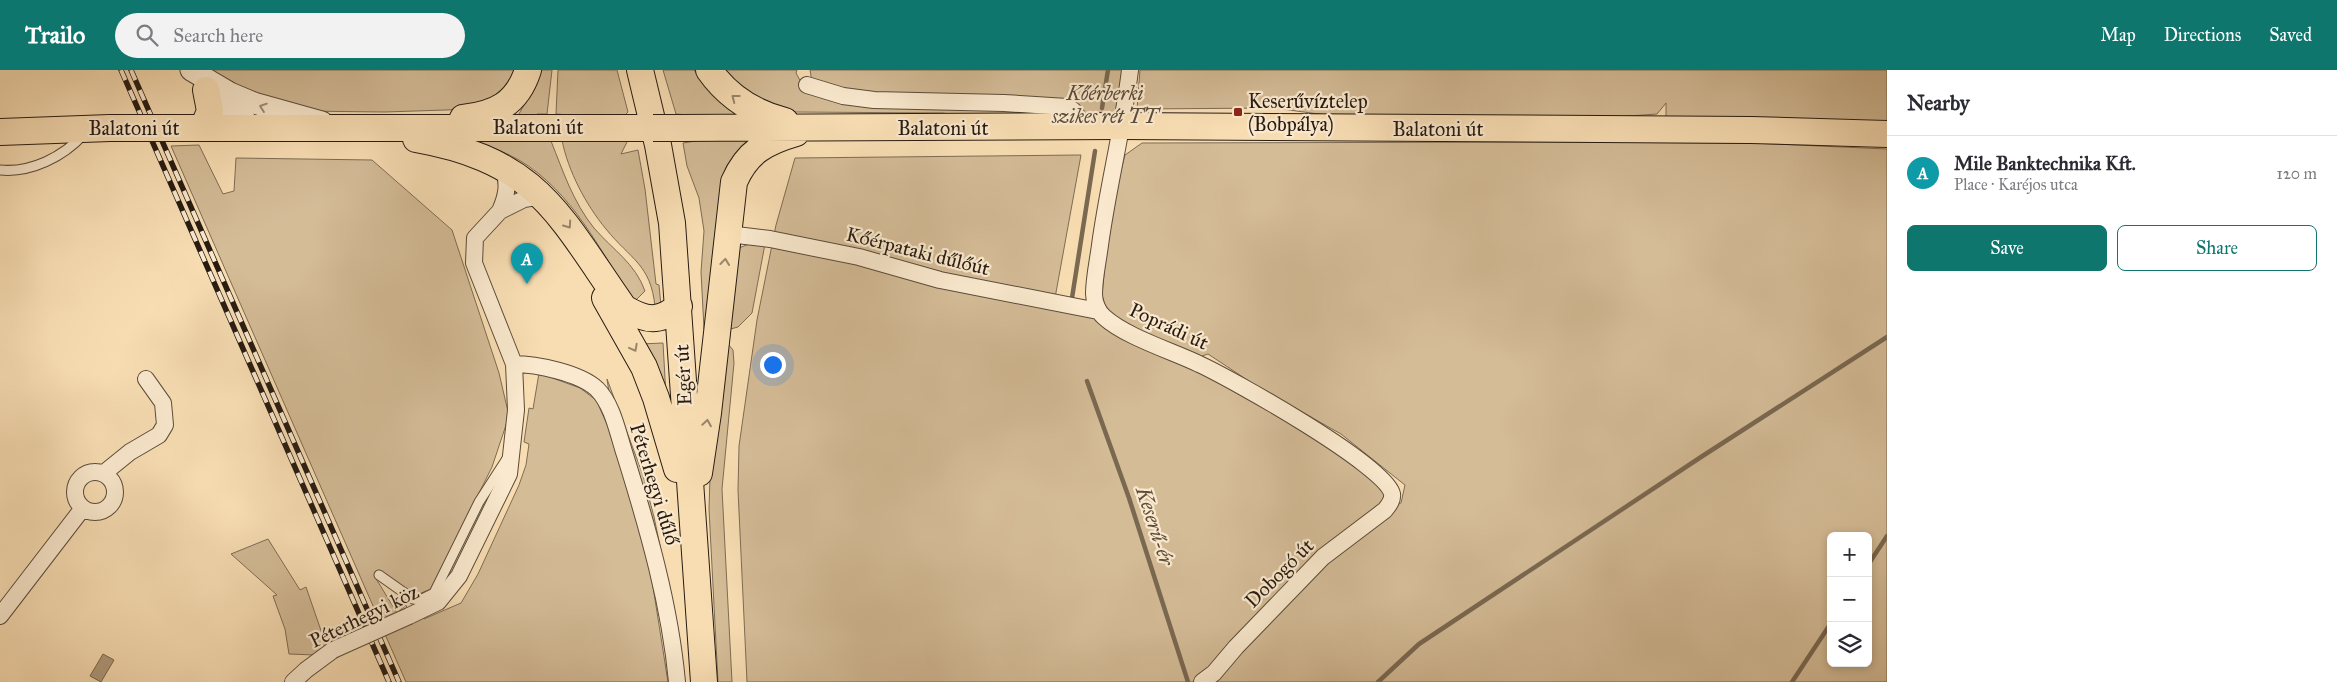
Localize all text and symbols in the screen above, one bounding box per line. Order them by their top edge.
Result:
search box [115,13,465,58]
text: Trailo [25,20,85,50]
icon: search [133,21,161,49]
text: Search here [173,24,263,47]
text: Map [2100,24,2136,46]
text: Directions [2164,24,2241,46]
text: Saved [2269,24,2312,46]
park label: Kőérberki szikes rét TT [1051,81,1161,128]
place label: Keserűvíztelep (Bobpálya) [1248,89,1368,137]
text: Nearby [1907,90,1970,116]
one-way arrow [732,94,741,103]
one-way arrow [259,102,268,112]
marker: Keserűvíztelep (Bobpálya) [1232,106,1244,118]
street label: Balatoni út [492,115,584,139]
street label: Balatoni út [88,116,180,140]
street label: Balatoni út [897,116,989,140]
street label: Balatoni út [1392,117,1484,141]
text: Mile Banktechnika Kft. [1954,152,2136,175]
text: A [1918,164,1928,183]
text: 120 m [2277,164,2317,183]
text: Place · Karéjos utca [1954,175,2078,194]
one-way arrow [561,220,571,229]
street label: Kőérpataki dűlőút [844,222,992,280]
button: Save [1907,225,2107,271]
button: Share [2117,225,2317,271]
pin: A [511,243,543,284]
one-way arrow [719,257,730,265]
street label: Poprádi út [1126,297,1212,355]
one-way arrow [628,343,638,352]
street label: Egér út [669,344,698,406]
your location [760,352,786,378]
one-way arrow [701,419,711,427]
street label: Péterhegyi dűlő [624,420,685,549]
water label: Keserű-ér [1130,482,1180,570]
map controls [1827,532,1872,667]
button: + [1827,532,1872,577]
street label: Dobogó út [1240,534,1319,613]
button: − [1827,577,1872,622]
street label: Péterhegyi köz [305,579,423,654]
button: layers [1827,622,1872,667]

